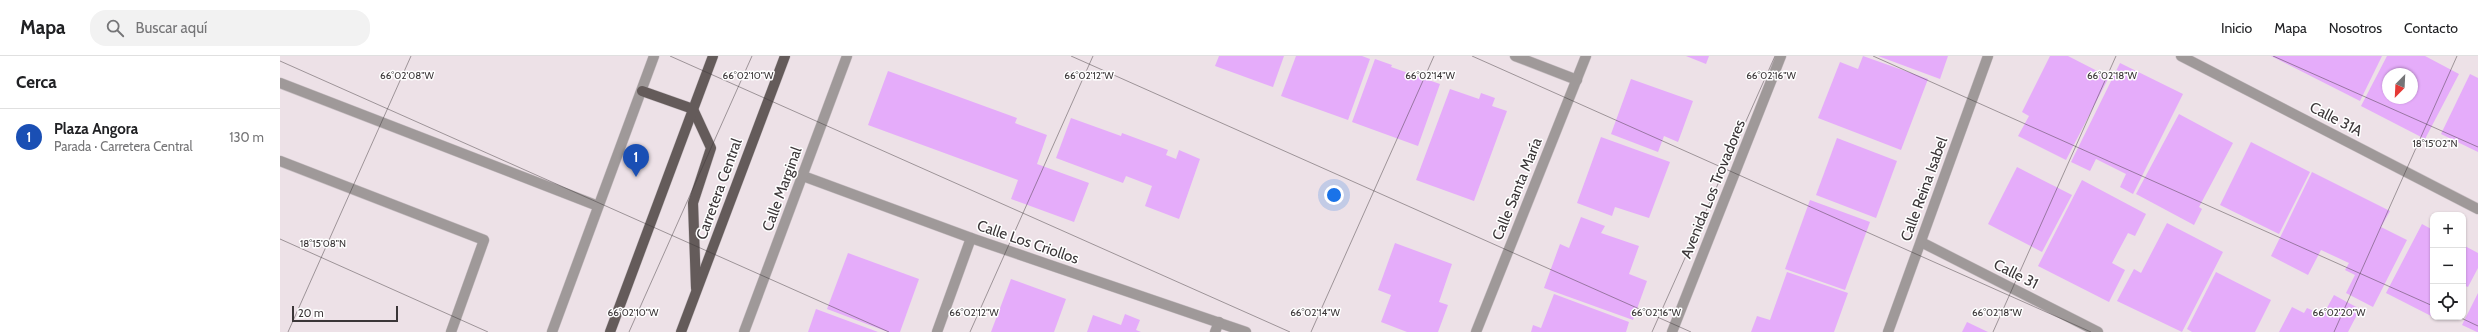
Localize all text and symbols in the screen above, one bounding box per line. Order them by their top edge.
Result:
search box [90,10,370,46]
text: Mapa [20,16,66,39]
icon: search [104,17,126,39]
text: Buscar aquí [136,19,207,37]
text: Inicio [2221,19,2252,37]
text: Mapa [2274,19,2307,37]
text: Nosotros [2329,19,2382,37]
text: Contacto [2404,19,2458,37]
north arrow [2382,68,2418,104]
text: 66°02'08"W [380,69,434,82]
text: 66°02'10"W [722,69,774,82]
text: 66°02'12"W [1064,69,1114,82]
text: 66°02'14"W [1405,69,1455,82]
text: 66°02'16"W [1746,69,1796,82]
text: 66°02'18"W [2087,69,2138,82]
text: Cerca [16,72,57,92]
street label: Calle 31A [2307,98,2366,140]
street label: Avenida Los Trovadores [1677,117,1749,261]
text: Plaza Angora [54,120,138,138]
text: 1 [27,129,31,145]
text: 130 m [229,129,264,145]
street label: Calle Santa María [1488,134,1546,243]
street label: Calle Reina Isabel [1897,134,1951,244]
street label: Carretera Central [692,135,746,242]
text: 18°15'02"N [2412,137,2458,150]
text: Parada · Carretera Central [54,138,193,154]
pin: 1 [623,144,649,177]
street label: Calle Marginal [758,144,806,234]
your location [1324,185,1344,205]
map controls [2430,212,2466,320]
button: + [2430,212,2466,248]
street label: Calle Los Criollos [975,216,1081,268]
text: 18°15'08"N [300,237,346,250]
button: − [2430,248,2466,284]
street label: Calle 31 [1991,255,2041,293]
button: locate [2430,284,2466,320]
scale bar [292,304,398,323]
text: 20 m [298,306,324,320]
text: 66°02'10"W [607,306,659,319]
text: 66°02'12"W [949,306,999,319]
text: 66°02'14"W [1290,306,1340,319]
text: 66°02'16"W [1631,306,1681,319]
text: 66°02'18"W [1972,306,2023,319]
text: 66°02'20"W [2312,306,2366,319]

